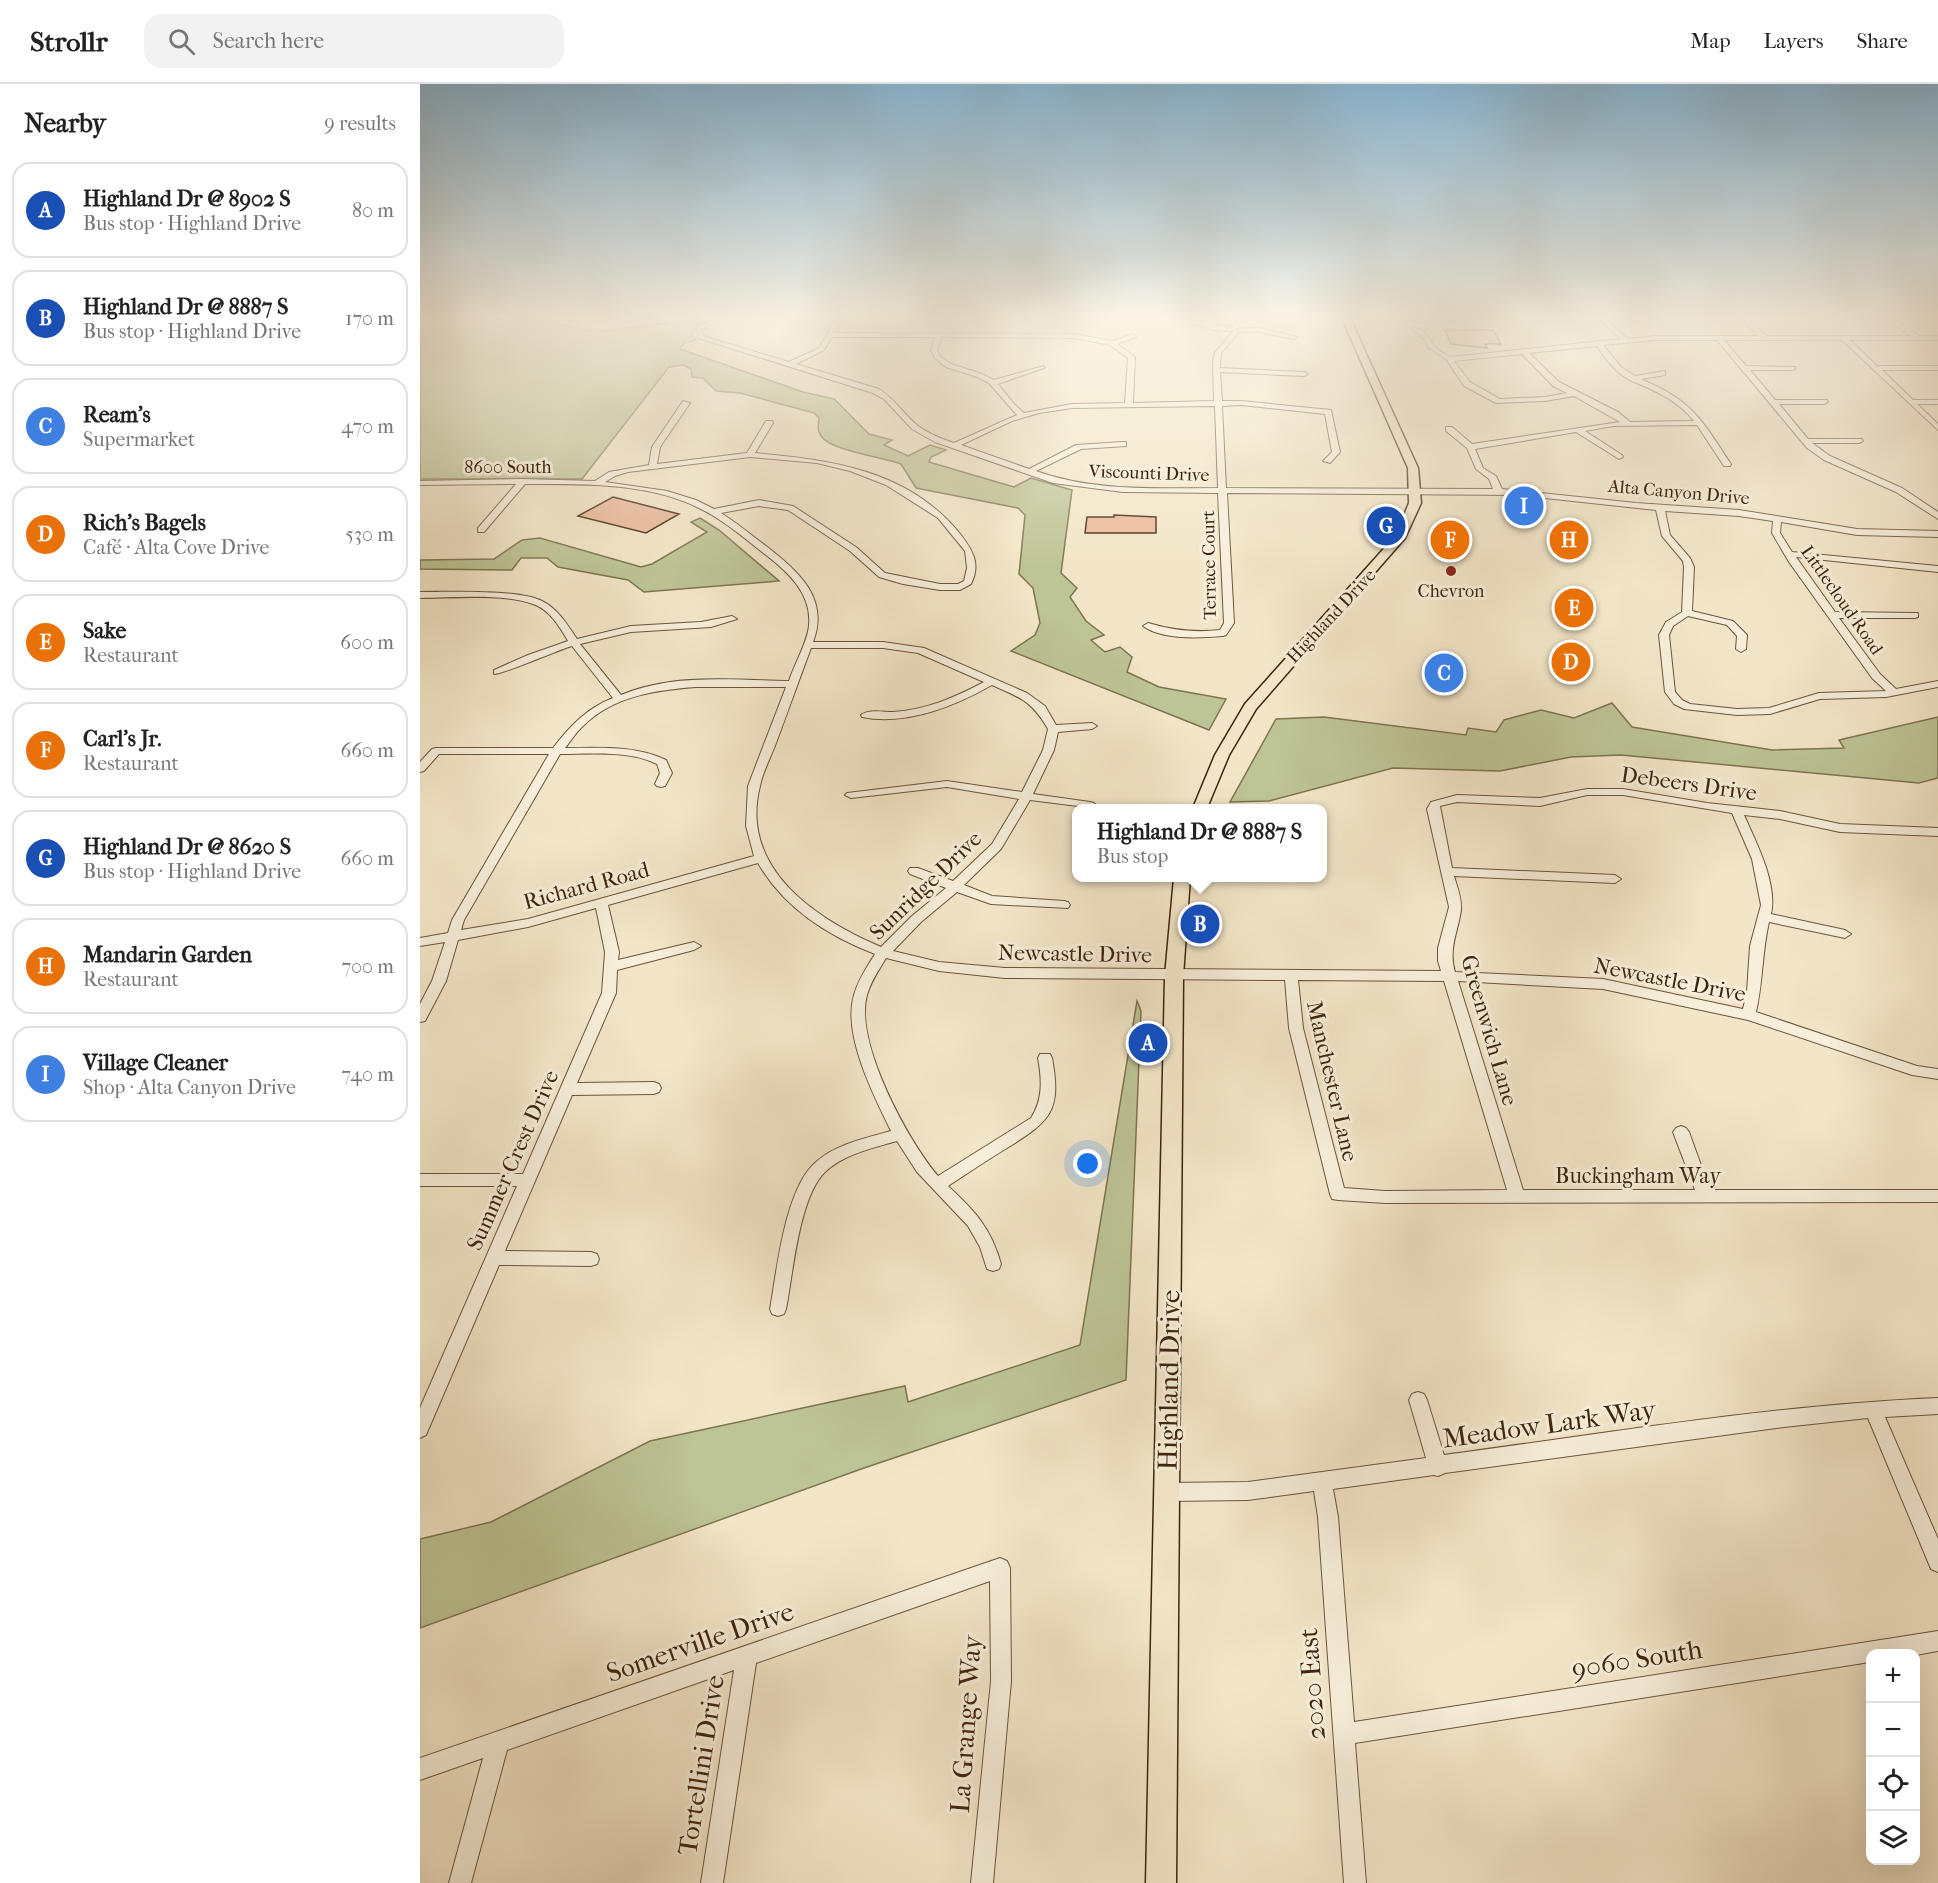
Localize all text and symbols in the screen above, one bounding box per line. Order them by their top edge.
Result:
search box [144,14,564,68]
text: Strollr [30,25,108,58]
icon: search [165,25,198,58]
text: Search here [213,28,324,54]
text: Map [1690,29,1731,53]
text: Layers [1764,29,1823,53]
text: Share [1856,29,1908,53]
text: Nearby [24,108,106,139]
text: 9 results [324,112,396,135]
text: Highland Dr @ 8902 S [83,186,291,212]
text: A [39,199,52,222]
text: 80 m [352,199,394,222]
text: Bus stop · Highland Drive [83,212,301,235]
text: Highland Dr @ 8887 S [83,294,288,320]
text: B [39,307,52,330]
text: 170 m [345,307,394,330]
text: Bus stop · Highland Drive [83,320,301,343]
text: Ream's [83,402,151,428]
text: C [39,415,52,438]
text: 470 m [341,415,394,438]
text: Supermarket [83,428,195,451]
street label: 8600 South [464,457,552,478]
street label: Viscounti Drive [1087,461,1210,486]
street label: Alta Canyon Drive [1606,476,1751,509]
pin: I [1504,484,1544,528]
pin: G [1366,504,1406,548]
text: Rich's Bagels [83,510,206,536]
street label: Terrace Court [1198,510,1221,620]
pin: F [1430,518,1470,562]
pin: H [1550,518,1588,562]
text: D [38,523,53,546]
text: 530 m [345,523,394,546]
text: Café · Alta Cove Drive [83,536,269,559]
street label: Littlecloud Road [1796,542,1887,659]
marker: Chevron [1444,564,1458,578]
street label: Highland Drive [1283,565,1380,668]
place label: Chevron [1418,581,1485,602]
pin: E [1554,586,1594,630]
text: Sake [83,618,126,644]
text: E [39,631,52,654]
text: 600 m [340,631,394,654]
pin: D [1552,640,1590,684]
text: Restaurant [83,644,179,667]
pin: C [1424,650,1464,696]
text: Carl's Jr. [83,726,161,752]
text: F [40,739,51,762]
text: 660 m [340,739,394,762]
text: Restaurant [83,752,179,775]
street label: Debeers Drive [1619,762,1759,806]
popup [1072,804,1327,882]
text: Highland Dr @ 8887 S [1097,819,1302,845]
street label: Sunridge Drive [864,826,987,946]
text: Highland Dr @ 8620 S [83,834,291,860]
text: Bus stop [1097,845,1168,868]
text: G [38,847,53,870]
text: 660 m [340,847,394,870]
street label: Richard Road [521,856,653,915]
text: Bus stop · Highland Drive [83,860,301,883]
pin: B [1180,902,1220,946]
street label: Newcastle Drive [998,940,1152,968]
text: Mandarin Garden [83,942,252,968]
street label: Greenwich Lane [1455,952,1523,1109]
street label: Newcastle Drive [1592,953,1748,1007]
text: H [38,955,53,978]
text: 700 m [341,955,394,978]
text: Restaurant [83,968,179,991]
street label: Manchester Lane [1301,999,1363,1164]
pin: A [1128,1020,1168,1066]
text: Village Cleaner [83,1050,228,1076]
text: I [42,1063,49,1086]
text: 740 m [341,1063,394,1086]
street label: Summer Crest Drive [461,1066,564,1255]
text: Shop · Alta Canyon Drive [83,1076,296,1099]
your location [1073,1149,1102,1178]
street label: Buckingham Way [1555,1163,1722,1189]
street label: Highland Drive [1151,1289,1187,1471]
street label: Meadow Lark Way [1440,1393,1659,1455]
street label: Somerville Drive [602,1595,798,1689]
street label: 2020 East [1292,1627,1332,1741]
street label: La Grange Way [944,1632,988,1814]
street label: 9060 South [1569,1633,1705,1685]
map controls [1866,1649,1920,1865]
button: + [1866,1649,1920,1703]
street label: Tortellini Drive [671,1673,731,1857]
button: − [1866,1703,1920,1757]
button: locate [1866,1757,1920,1811]
button: layers [1866,1811,1920,1865]

